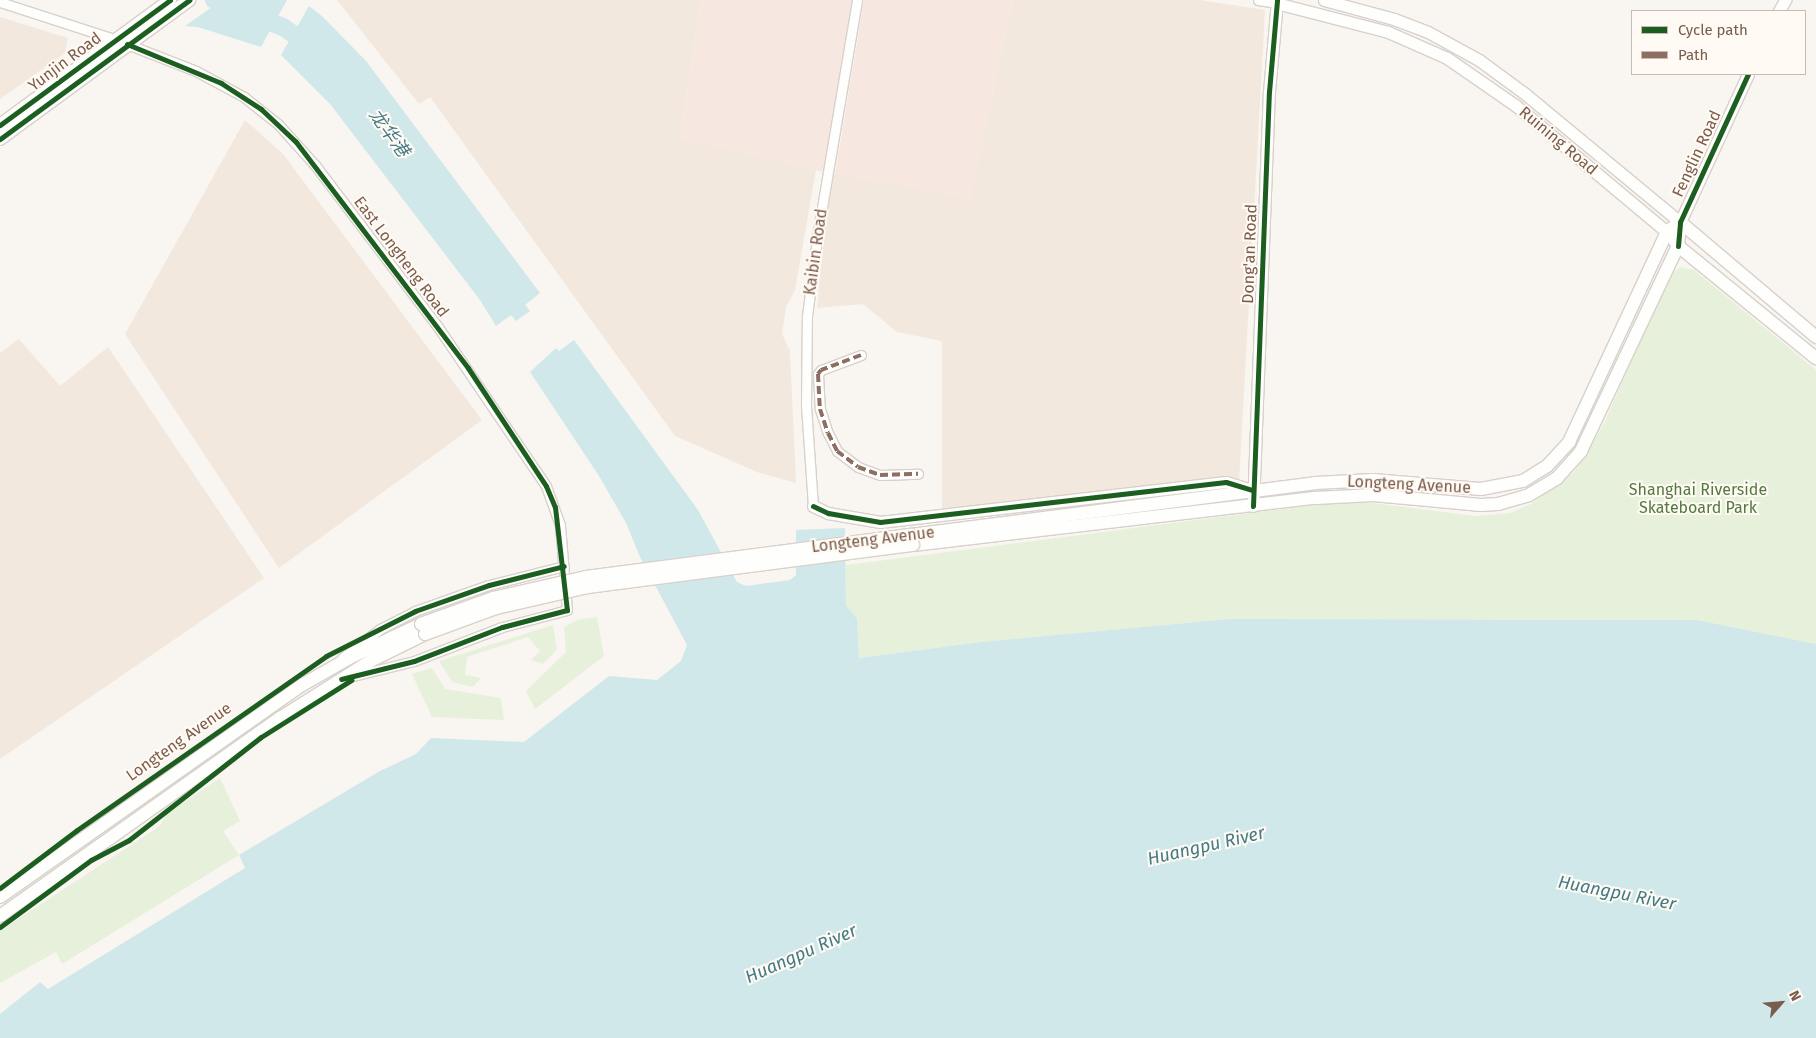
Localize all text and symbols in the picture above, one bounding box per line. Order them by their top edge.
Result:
legend [1631,10,1806,75]
text: Cycle path [1678,21,1748,39]
street label: Yunjin Road [25,28,105,96]
text: Path [1678,46,1708,64]
street label: Ruining Road [1515,103,1601,179]
water label: 龙华港 [364,105,414,161]
street label: Fenglin Road [1669,108,1725,200]
street label: East Longheng Road [349,193,453,321]
street label: Dong'an Road [1239,204,1261,304]
street label: Kaibin Road [800,208,832,296]
street label: Longteng Avenue [1347,472,1471,498]
park label: Shanghai Riverside Skateboard Park [1629,480,1767,518]
street label: Longteng Avenue [810,523,936,557]
street label: Longteng Avenue [123,699,235,785]
water label: Huangpu River [1145,822,1267,870]
water label: Huangpu River [1556,871,1678,915]
water label: Huangpu River [742,920,860,988]
north arrow [1756,978,1806,1028]
text: N [1785,988,1804,1004]

